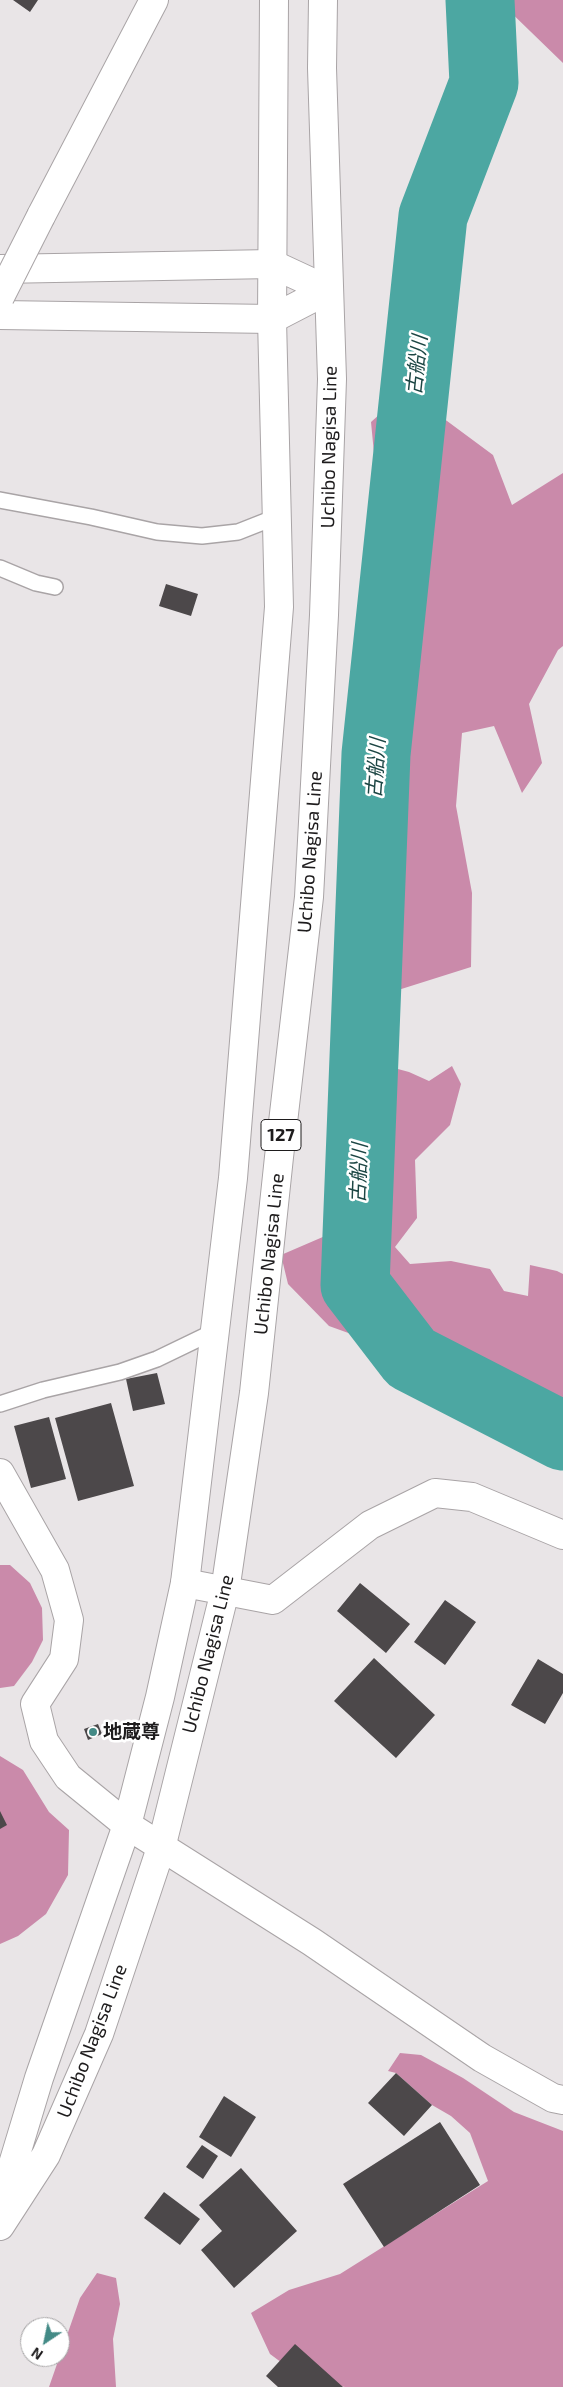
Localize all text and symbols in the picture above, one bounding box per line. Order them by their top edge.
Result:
water label: 古船川 [402,334,432,396]
street label: Uchibo Nagisa Line [316,365,342,529]
water label: 古船川 [362,737,390,799]
street label: Uchibo Nagisa Line [293,770,327,934]
road number: 127 [261,1120,301,1150]
water label: 古船川 [346,1143,372,1203]
street label: Uchibo Nagisa Line [249,1172,289,1336]
street label: Uchibo Nagisa Line [177,1572,239,1736]
place label: 地蔵尊 [103,1721,160,1743]
marker: 地蔵尊 [87,1726,99,1738]
street label: Uchibo Nagisa Line [52,1961,132,2121]
north arrow [20,2317,70,2367]
text: N [28,2344,46,2364]

